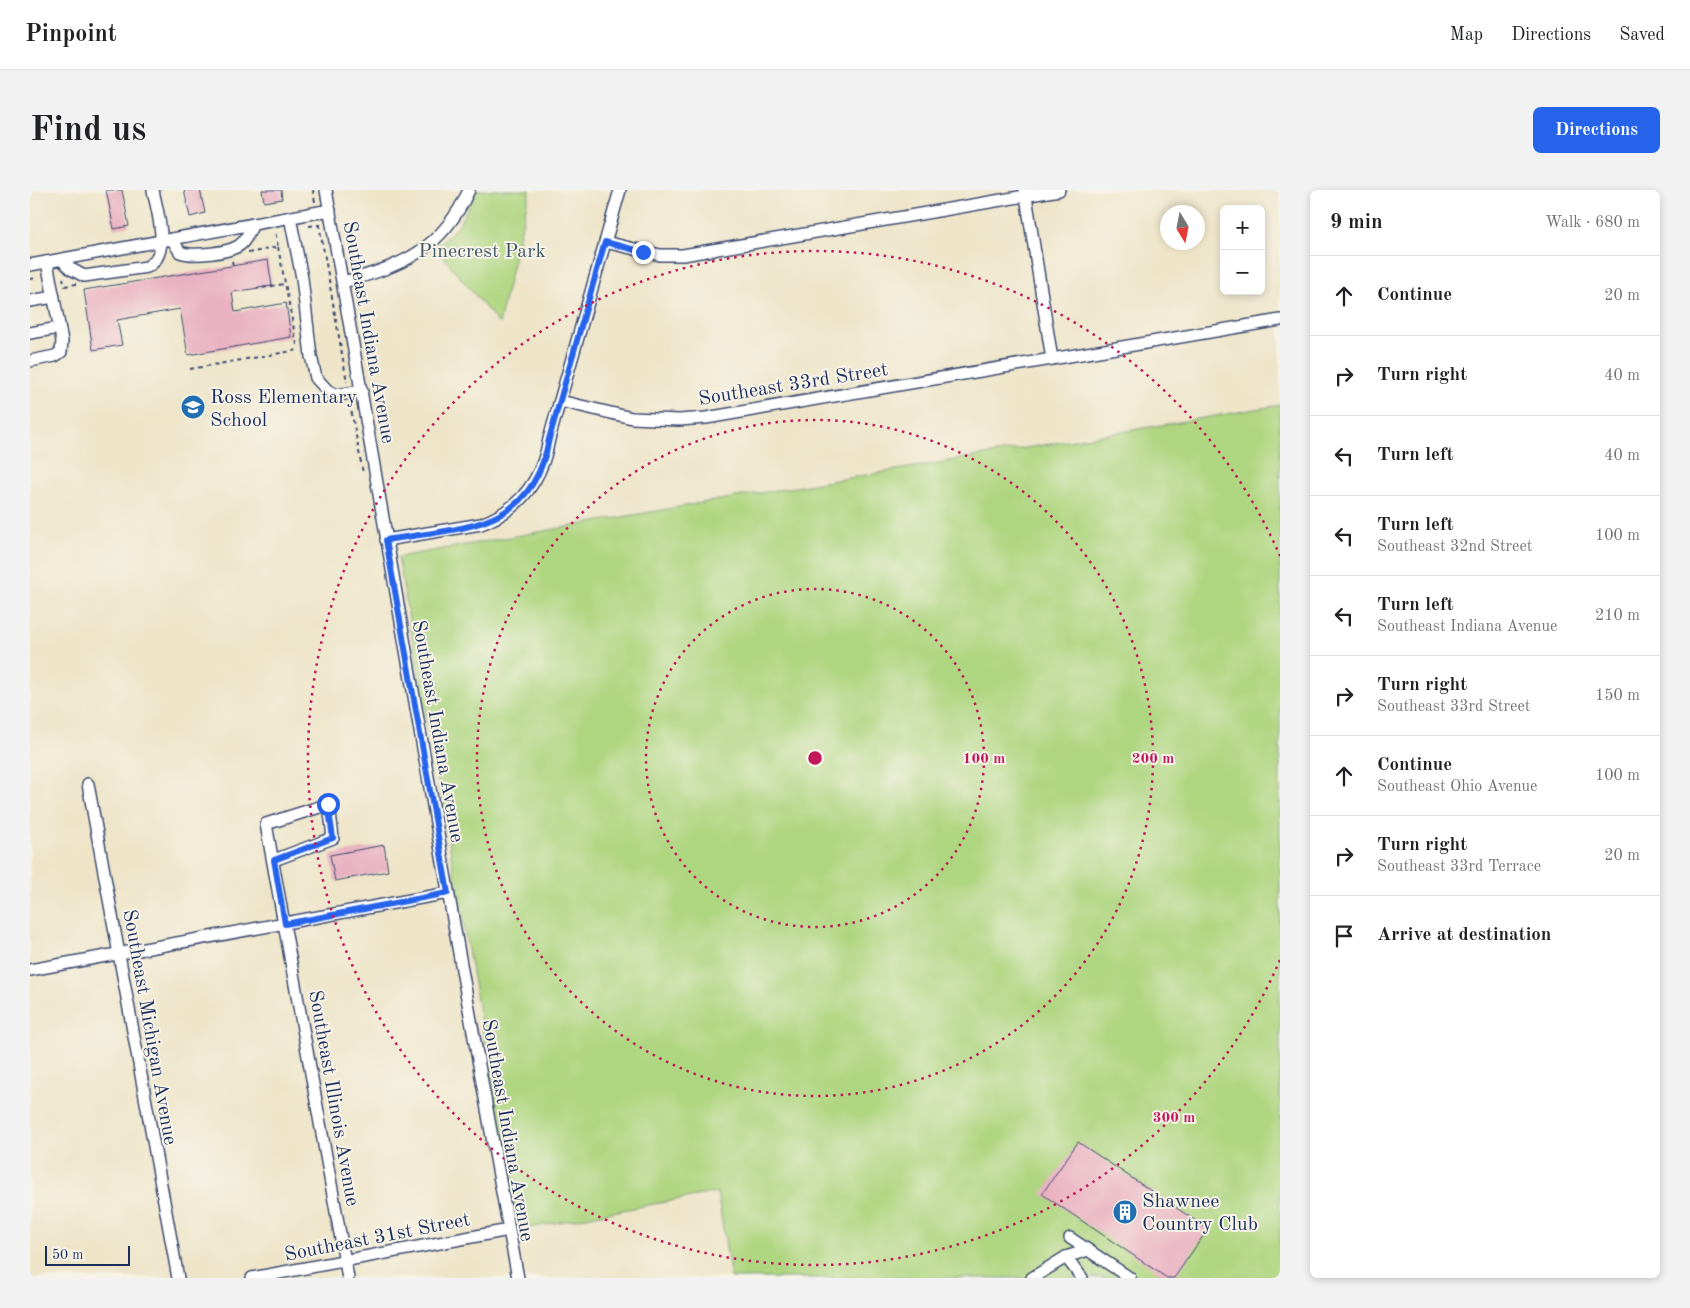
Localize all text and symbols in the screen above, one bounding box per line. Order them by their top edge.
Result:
text: Pinpoint [25,23,117,47]
text: Map [1450,26,1483,44]
text: Directions [1511,26,1591,44]
text: Saved [1619,26,1665,44]
button: Directions [1533,107,1660,153]
text: Find us [30,113,146,148]
north arrow [1160,205,1205,250]
map controls [1220,205,1265,295]
button: + [1220,205,1265,250]
text: 9 min [1330,212,1383,233]
text: Walk · 680 m [1545,215,1640,231]
street label: Southeast Indiana Avenue [339,220,397,445]
route end [632,241,655,264]
park label: Pinecrest Park [418,242,546,262]
button: − [1220,250,1265,295]
icon: ahead [1330,282,1358,310]
text: Continue [1377,286,1452,305]
text: 20 m [1604,288,1640,304]
street label: Southeast 33rd Street [697,360,890,410]
icon: right [1330,362,1358,390]
text: Turn right [1377,366,1467,385]
text: 40 m [1604,368,1640,384]
place label: Ross Elementary School [210,388,358,431]
school or university icon: Ross Elementary School [180,394,206,420]
icon: left [1330,442,1358,470]
text: Turn left [1377,446,1454,465]
text: 40 m [1604,448,1640,464]
text: Turn left [1377,516,1454,535]
icon: left [1330,522,1358,550]
text: 100 m [1595,528,1640,544]
text: Southeast 32nd Street [1377,539,1532,555]
text: Turn left [1377,596,1454,615]
icon: left [1330,602,1358,630]
text: 210 m [1595,608,1640,624]
street label: Southeast Indiana Avenue [408,619,466,844]
text: Southeast Indiana Avenue [1377,619,1557,635]
text: Turn right [1377,676,1467,695]
icon: right [1330,682,1358,710]
text: 150 m [1595,688,1640,704]
text: Southeast 33rd Street [1377,699,1530,715]
centre of rings [806,749,824,767]
text: 100 m [963,752,1005,767]
text: 200 m [1132,752,1174,767]
text: Continue [1377,756,1452,775]
icon: ahead [1330,762,1358,790]
text: 100 m [1595,768,1640,784]
text: Southeast Ohio Avenue [1377,779,1537,795]
route start [317,793,340,816]
text: Turn right [1377,836,1467,855]
icon: right [1330,842,1358,870]
text: 20 m [1604,848,1640,864]
text: Southeast 33rd Terrace [1377,859,1541,875]
street label: Southeast Michigan Avenue [118,908,180,1147]
icon: arrive [1330,922,1358,950]
text: Arrive at destination [1377,926,1551,945]
street label: Southeast Illinois Avenue [304,989,362,1208]
street label: Southeast Indiana Avenue [478,1018,536,1243]
text: 300 m [1153,1111,1195,1126]
place label: Shawnee Country Club [1142,1192,1258,1235]
building icon: Shawnee Country Club [1112,1199,1138,1225]
street label: Southeast 31st Street [283,1210,472,1266]
scale bar [45,1243,130,1266]
text: 50 m [52,1248,83,1262]

